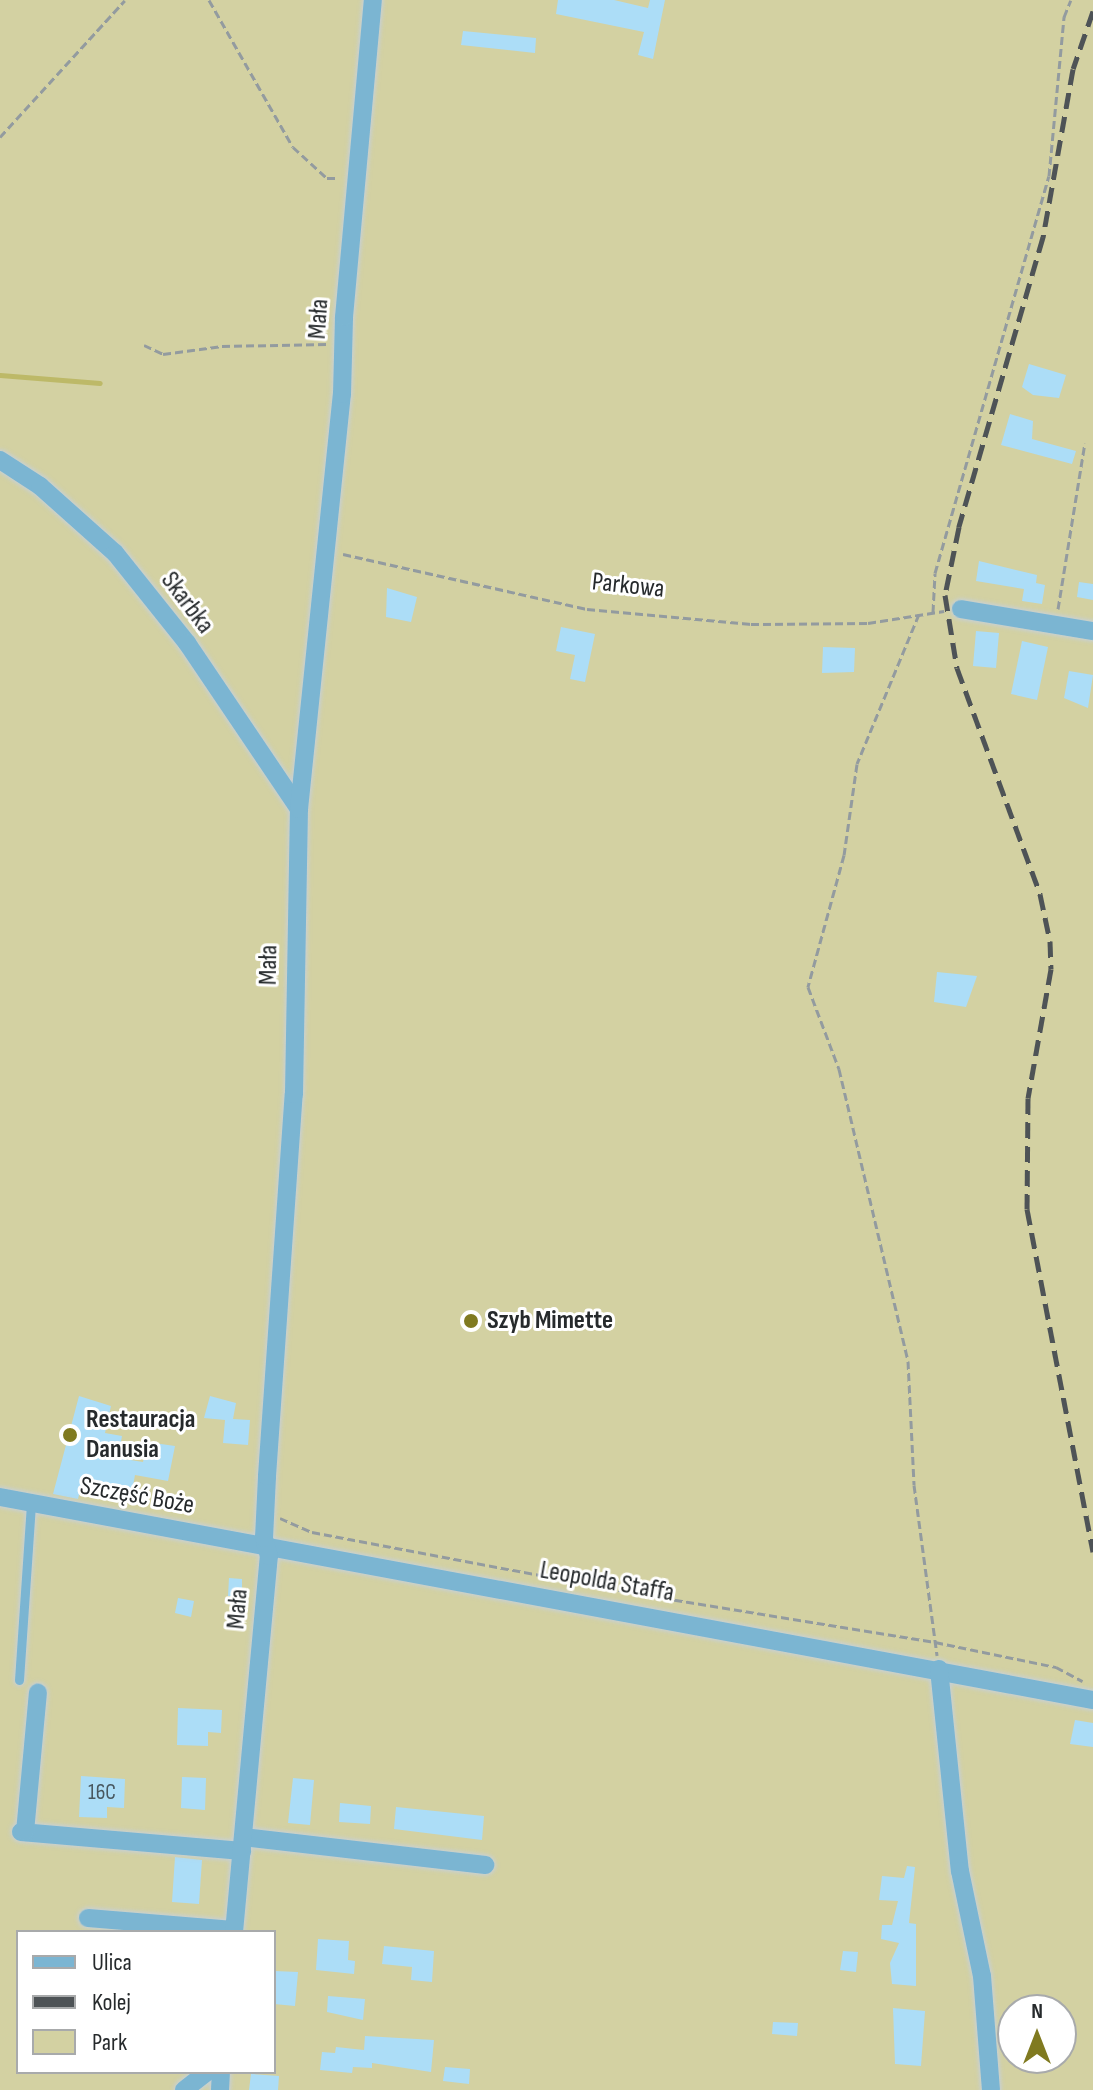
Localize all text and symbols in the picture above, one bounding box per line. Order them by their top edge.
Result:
street label: Mała [302,298,336,340]
street label: Skarbka [154,566,220,640]
street label: Parkowa [590,567,666,605]
street label: Mała [253,945,285,985]
place label: Szyb Mimette [487,1305,613,1337]
marker: Szyb Mimette [462,1312,480,1330]
place label: Restauracja Danusia [86,1404,195,1466]
marker: Restauracja Danusia [61,1426,79,1444]
street label: Szczęść Boże [78,1471,196,1521]
street label: Leopolda Staffa [538,1555,676,1609]
street label: Mała [221,1588,255,1630]
house number: 16C [88,1780,116,1806]
legend [16,1930,276,2074]
text: Ulica [92,1948,132,1977]
text: Kolej [92,1988,131,2017]
north arrow [997,1994,1077,2074]
text: N [1031,1998,1043,2025]
text: Park [92,2028,127,2057]

